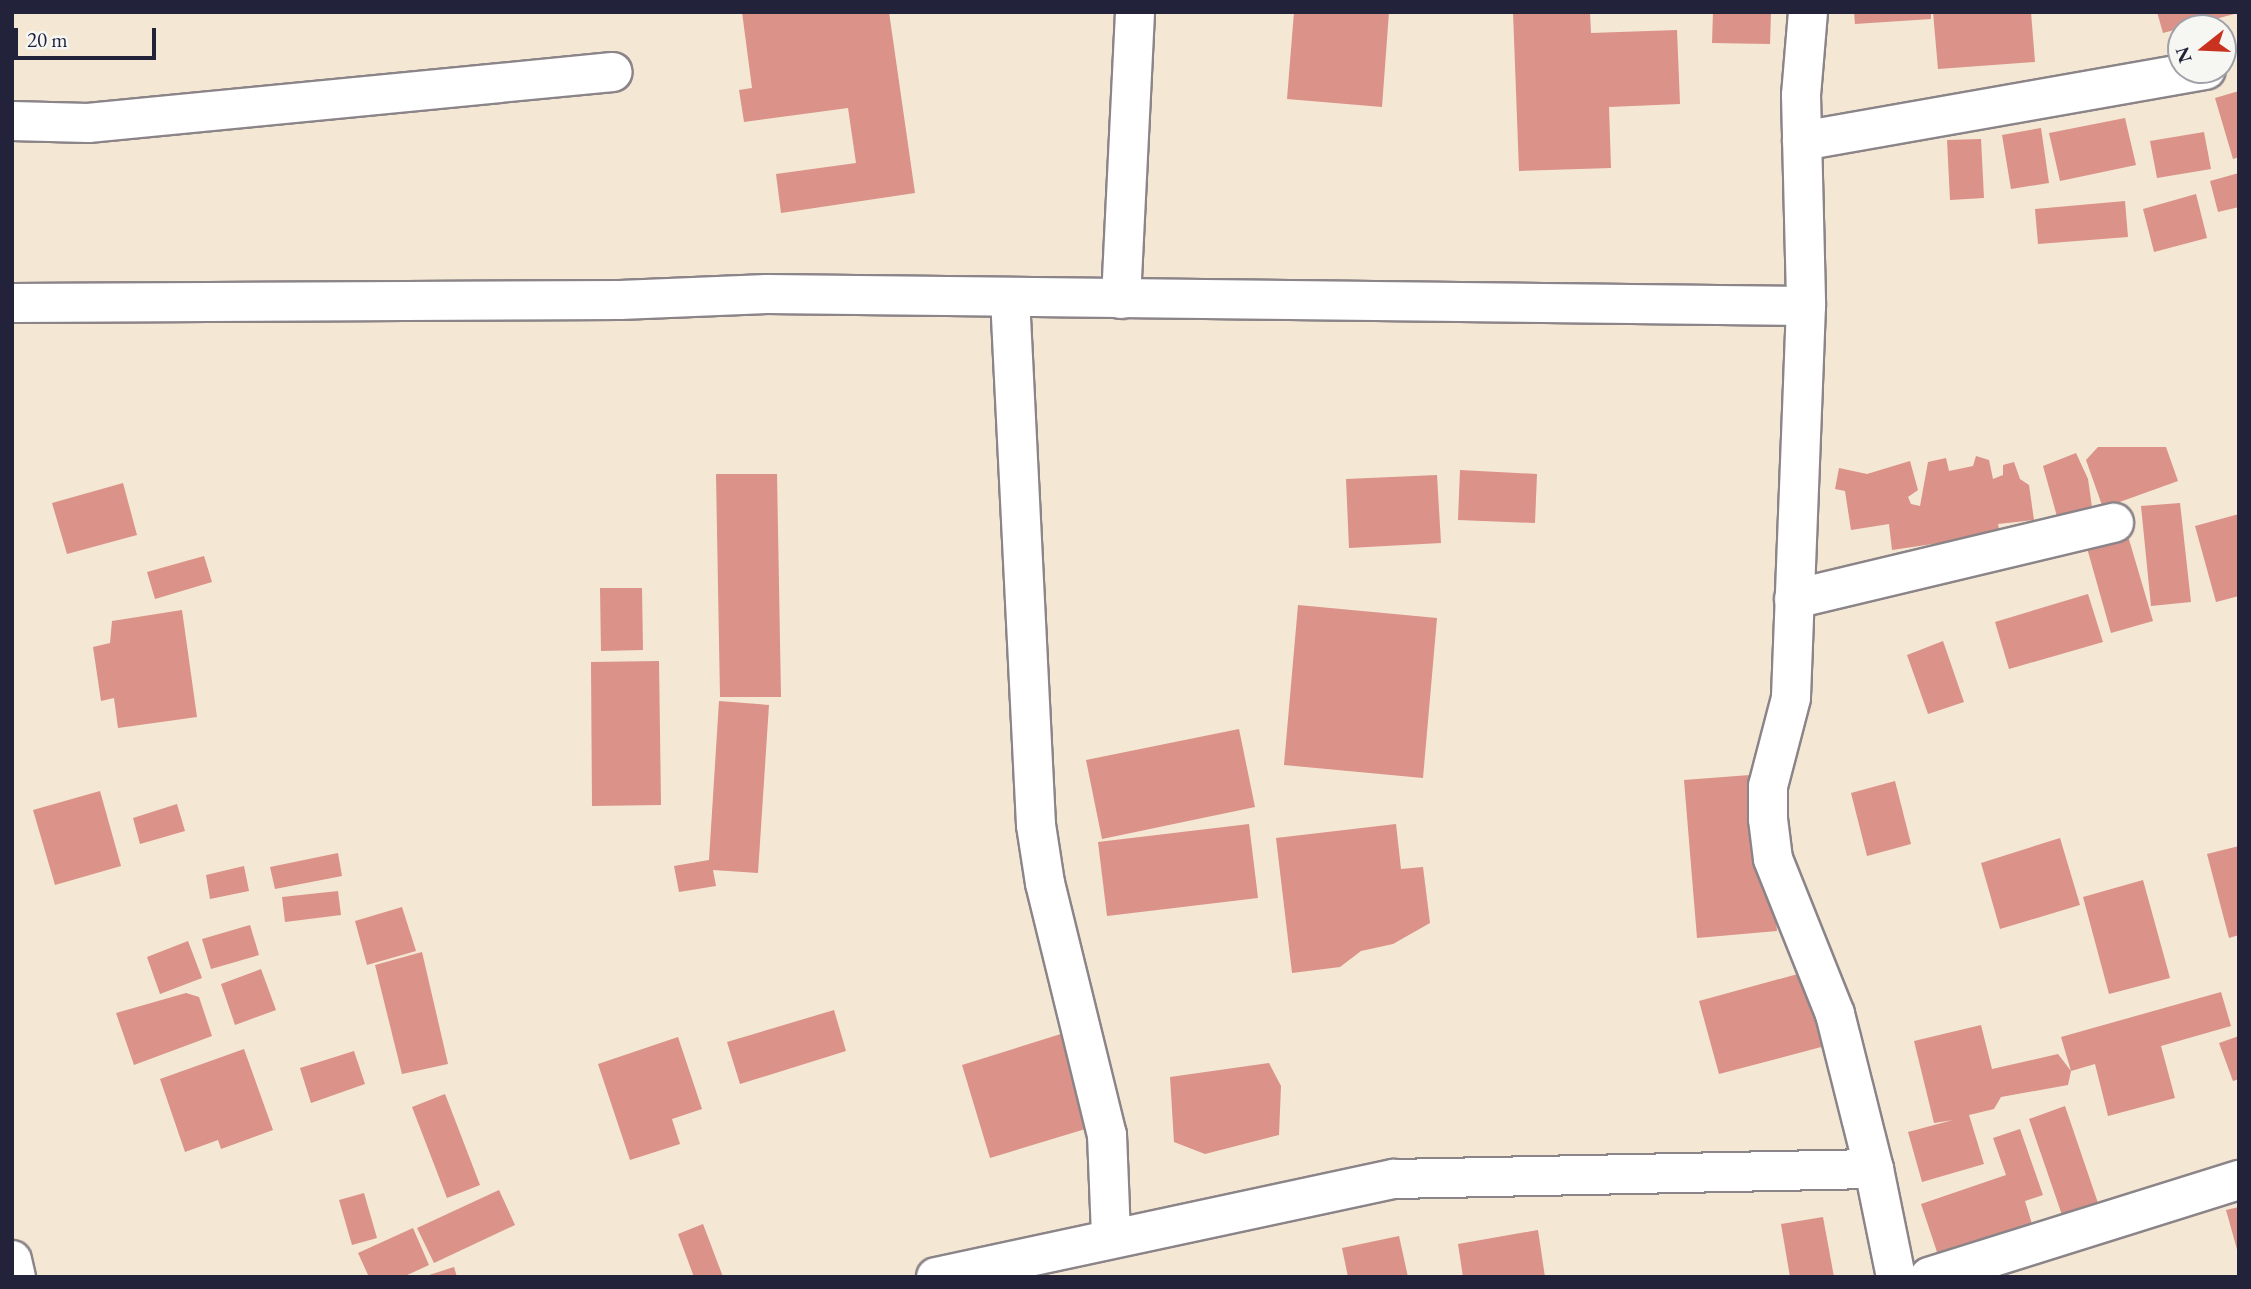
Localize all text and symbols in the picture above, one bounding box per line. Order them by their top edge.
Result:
scale bar [18,14,159,58]
north arrow [2167,14,2237,84]
text: 20 m [27,26,68,53]
text: N [2169,44,2198,66]

